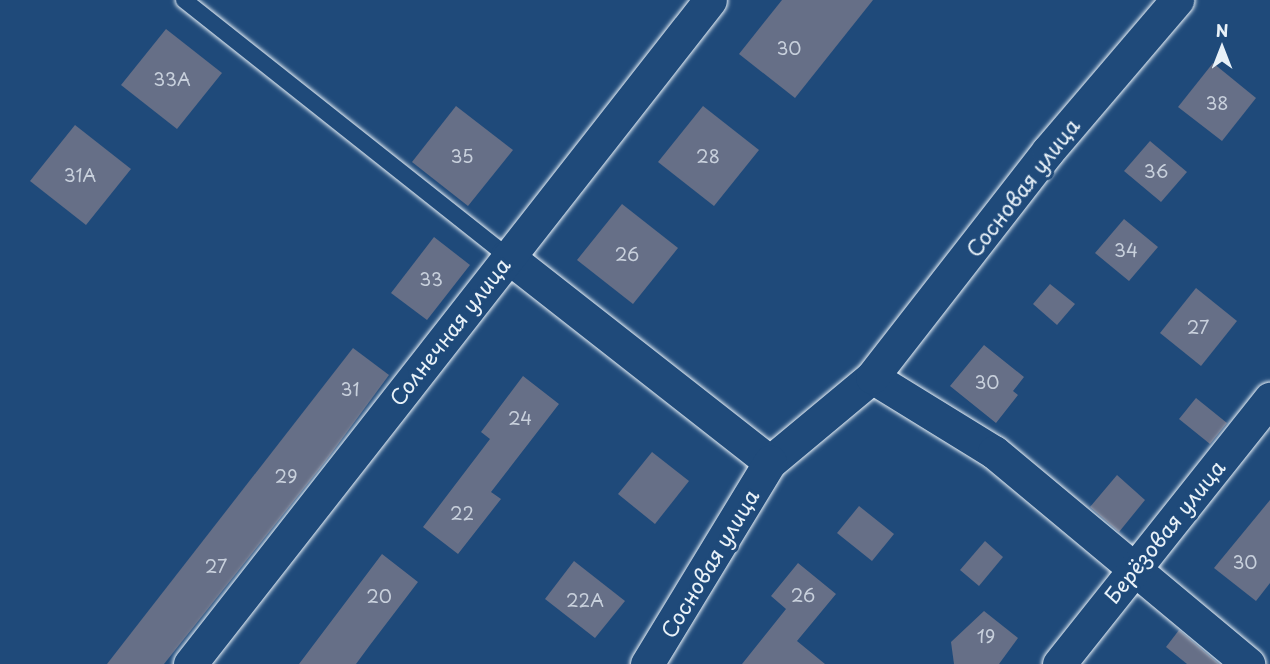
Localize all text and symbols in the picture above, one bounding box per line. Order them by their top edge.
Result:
north arrow [1192,18,1252,78]
text: N [1216,18,1228,42]
house number: 30 [776,37,802,59]
house number: 33А [153,68,191,90]
house number: 38 [1205,92,1229,114]
street label: Сосновая улица [960,113,1084,261]
house number: 35 [450,145,474,167]
house number: 28 [696,145,720,167]
house number: 36 [1144,160,1168,182]
house number: 31А [64,164,96,186]
house number: 34 [1114,239,1138,261]
house number: 26 [615,243,639,265]
street label: Солнечная улица [383,252,515,410]
house number: 33 [419,268,443,290]
house number: 27 [1187,316,1209,338]
house number: 30 [974,371,1000,393]
house number: 31 [341,378,359,400]
house number: 24 [508,407,532,429]
street label: Берёзовая улица [1098,454,1230,608]
house number: 29 [275,465,297,487]
street label: Сосновая улица [655,484,763,642]
house number: 22 [450,502,474,524]
house number: 30 [1232,551,1258,573]
house number: 27 [205,555,227,577]
house number: 26 [791,584,815,606]
house number: 20 [366,585,392,607]
house number: 22А [566,589,604,611]
house number: 19 [977,625,995,647]

